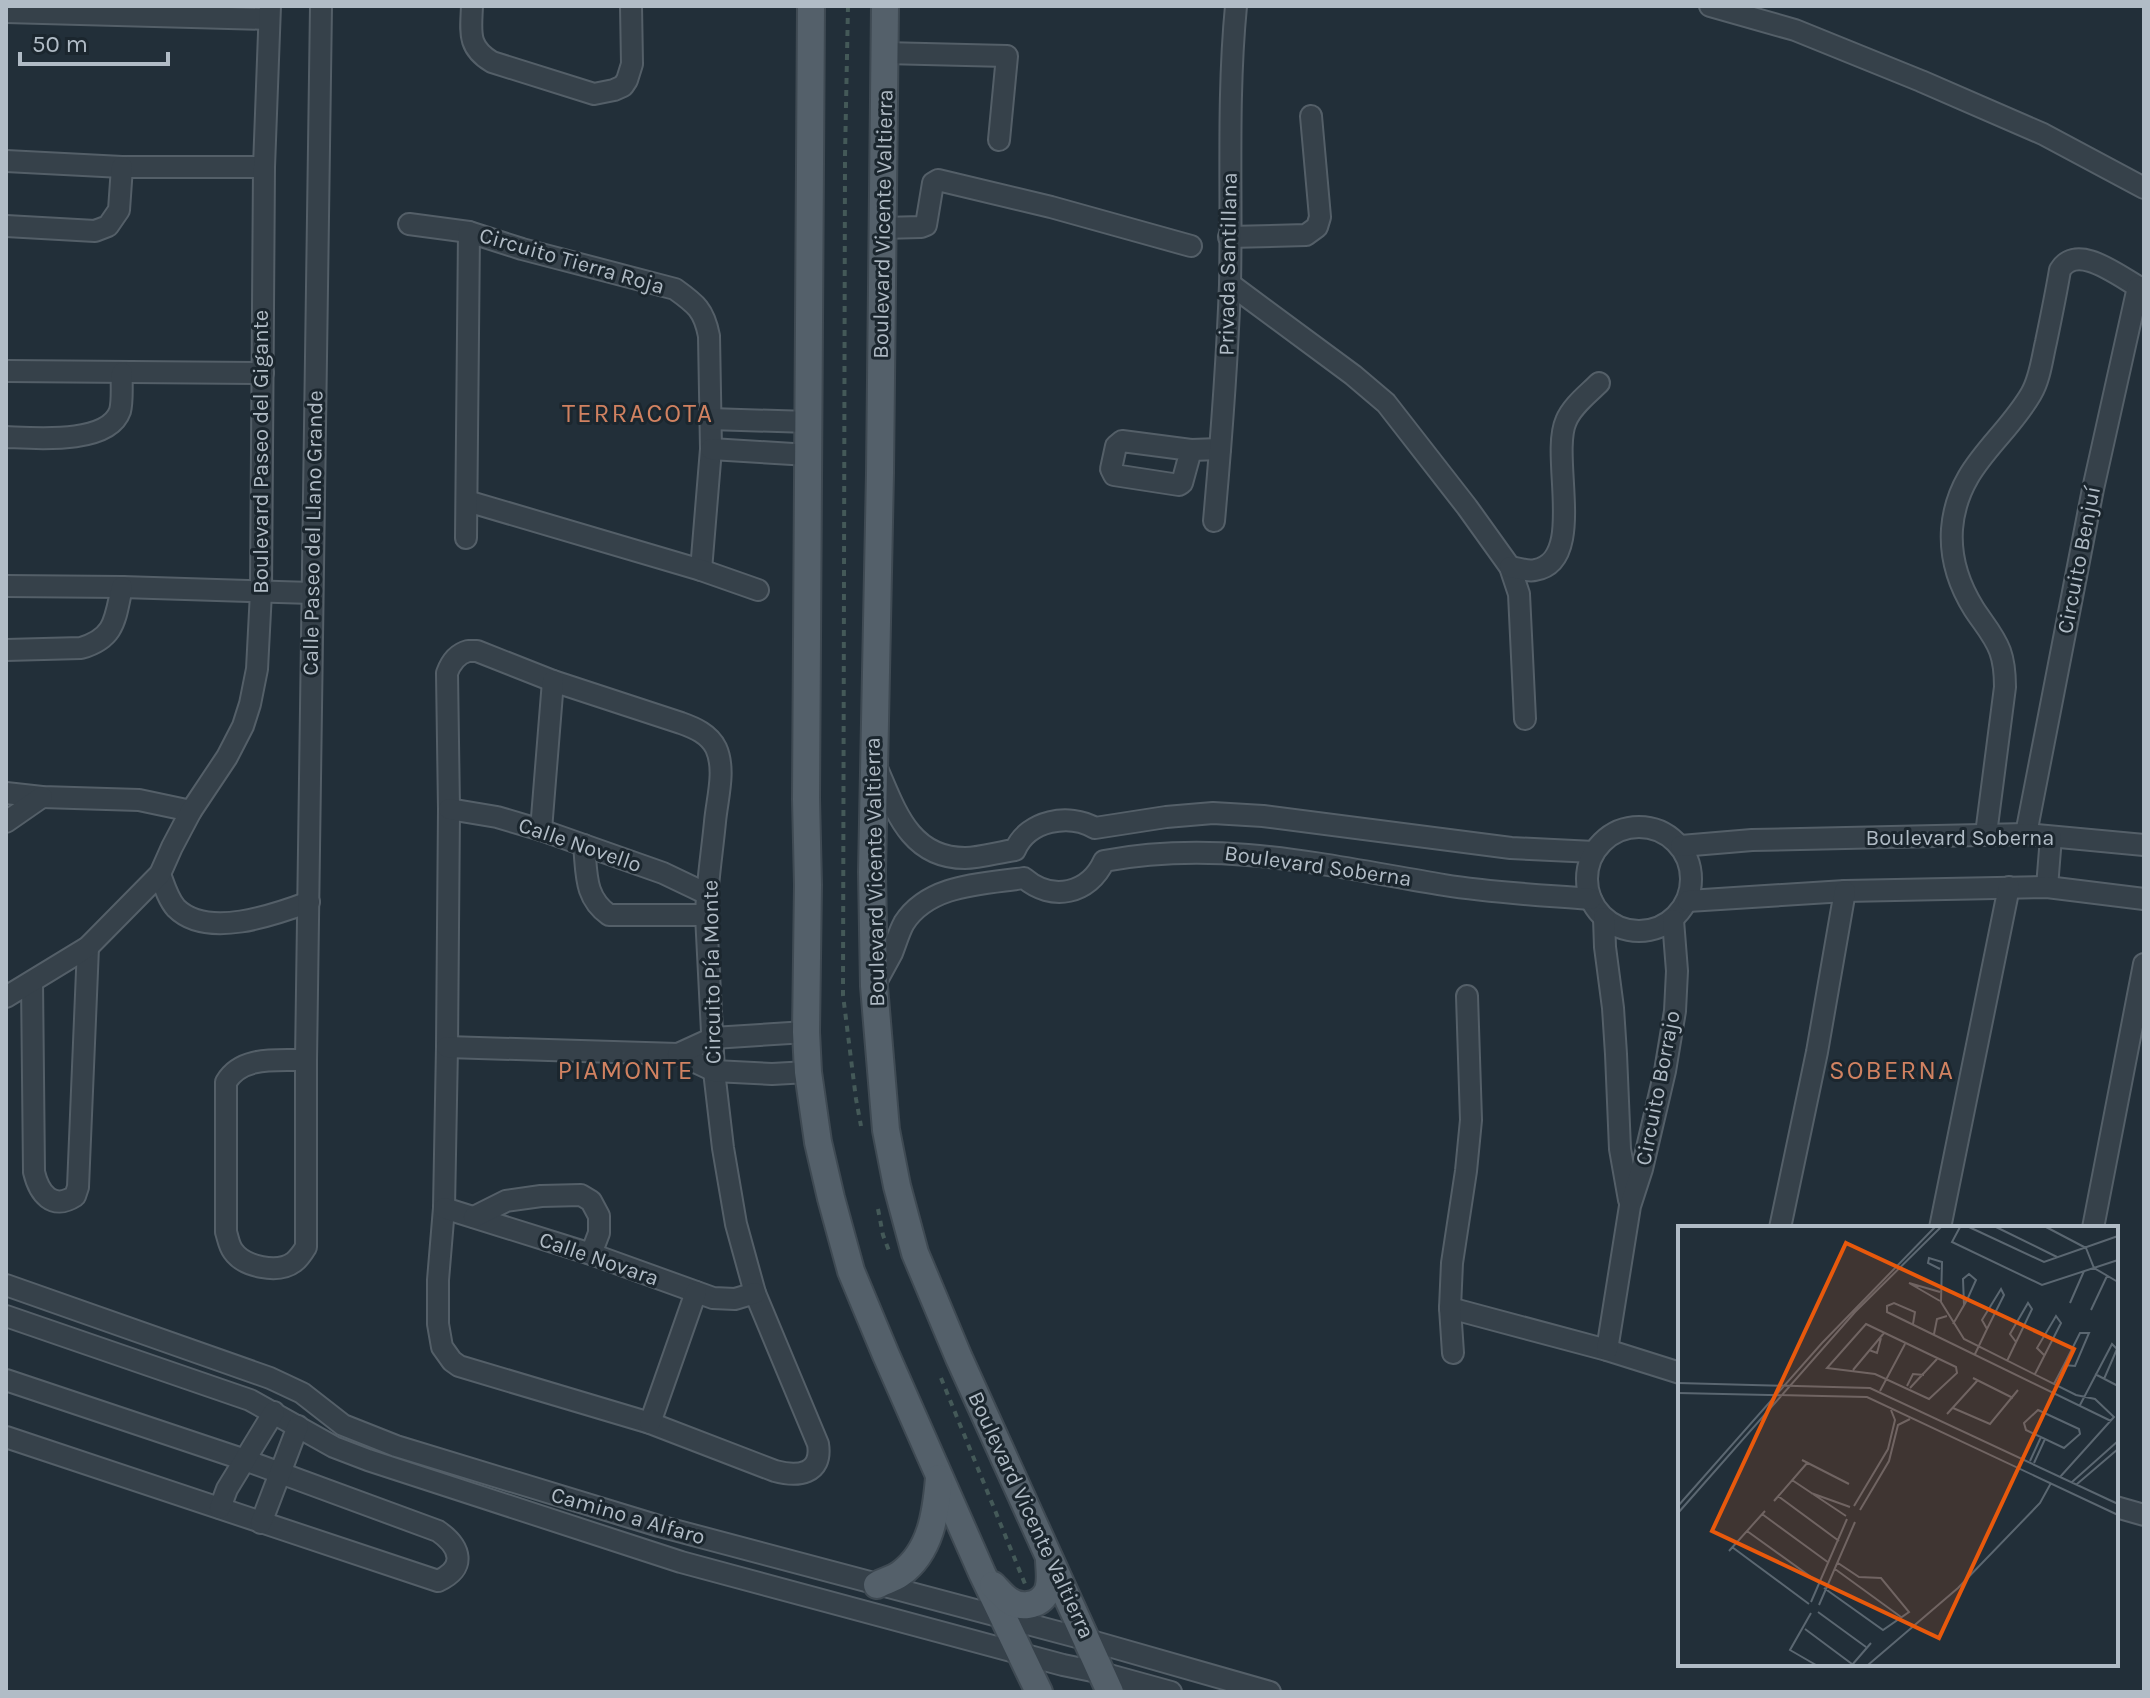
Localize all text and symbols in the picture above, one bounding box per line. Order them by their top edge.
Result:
scale bar [20,16,168,66]
text: 50 m [32,30,88,58]
street label: Boulevard Vicente Valtierra [868,89,898,359]
street label: Privada Santillana [1213,172,1243,356]
street label: Circuito Tierra Roja [476,222,668,300]
street label: Boulevard Paseo del Gigante [248,310,274,594]
street label: Calle Paseo del Llano Grande [298,390,328,676]
district label: TERRACOTA [562,398,714,429]
street label: Circuito Benjuí [2052,484,2106,636]
street label: Boulevard Vicente Valtierra [860,737,890,1007]
street label: Calle Novello [515,812,645,878]
street label: Boulevard Soberna [1866,825,2054,851]
street label: Boulevard Soberna [1223,840,1413,892]
street label: Circuito Pía Monte [697,880,727,1064]
street label: Circuito Borrajo [1630,1008,1686,1168]
district label: PIAMONTE [558,1055,694,1086]
district label: SOBERNA [1829,1055,1955,1086]
street label: Calle Novara [536,1226,662,1292]
inset map [1678,1226,2118,1666]
street label: Boulevard Vicente Valtierra [962,1387,1100,1643]
street label: Camino a Alfaro [548,1482,708,1550]

